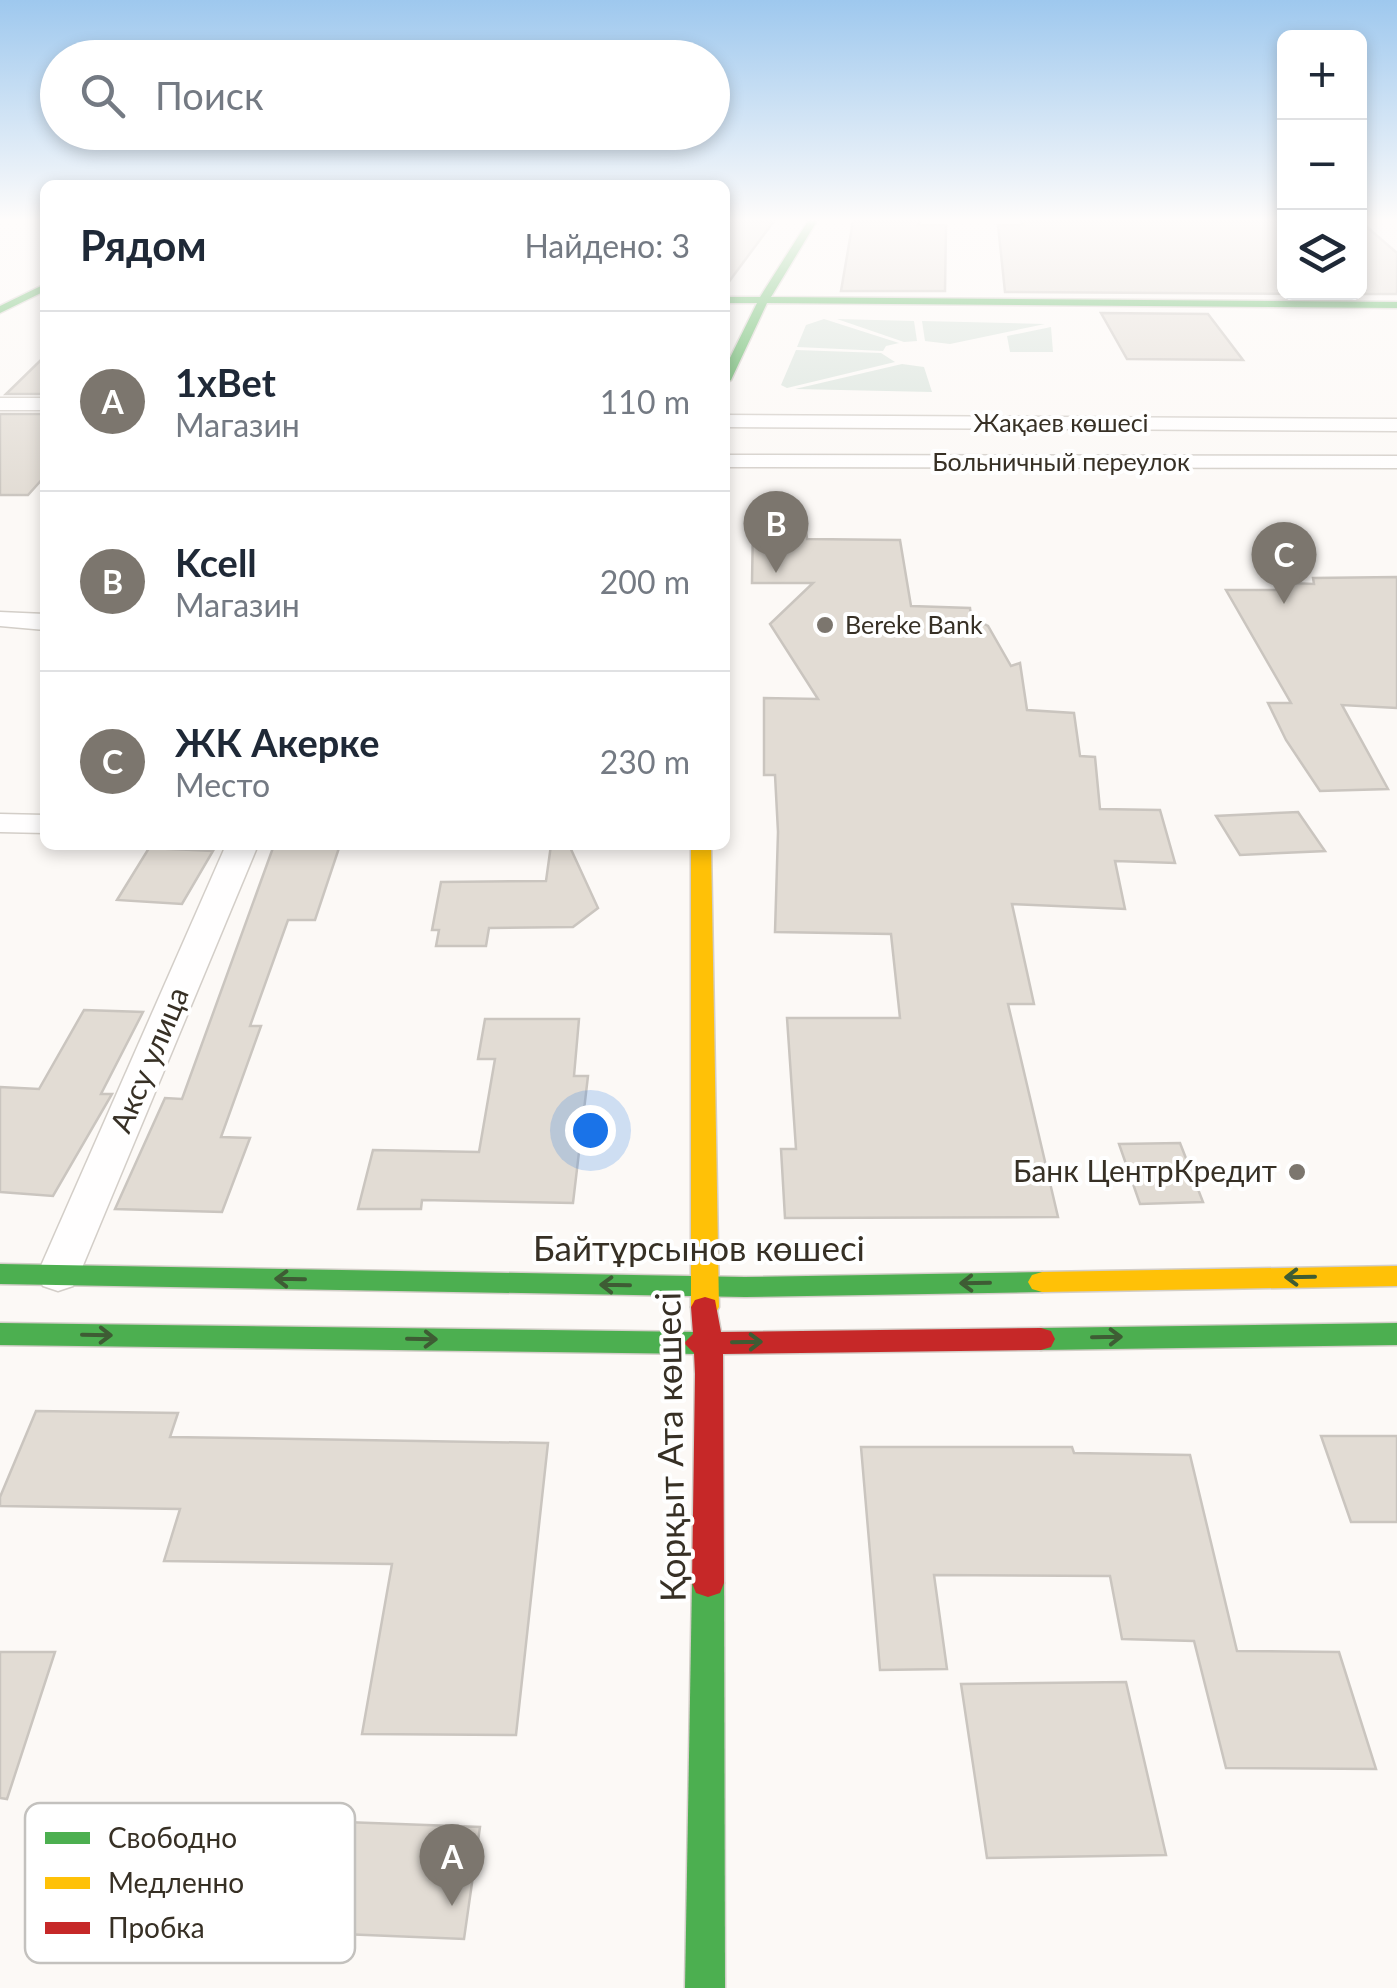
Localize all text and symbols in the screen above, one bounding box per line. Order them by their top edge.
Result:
map controls [1277,30,1367,300]
button: + [1277,30,1367,120]
search box [40,40,730,150]
icon: search [75,68,130,123]
text: Поиск [155,72,264,118]
button: − [1277,120,1367,210]
button: layers [1277,210,1367,300]
text: Рядом [80,220,207,270]
text: Найдено: 3 [524,226,690,265]
text: 1xBet [175,359,276,405]
text: A [101,382,124,421]
text: 110 m [600,382,690,421]
text: Магазин [175,405,300,444]
street label: Жақаев көшесі [973,407,1149,437]
street label: Больничный переулок [932,446,1190,476]
pin: B [744,490,808,573]
pin: C [1252,522,1316,604]
text: Kcell [175,539,257,585]
text: B [102,562,123,601]
text: 200 m [600,562,690,601]
text: Магазин [175,585,300,624]
place label: Bereke Bank [845,609,983,639]
marker: Bereke Bank [814,614,836,636]
text: ЖК Акерке [175,719,379,765]
text: C [102,742,123,781]
text: 230 m [600,742,690,781]
text: Место [175,765,270,804]
street label: Аксу улица [101,981,195,1137]
your location [565,1105,616,1156]
place label: Банк ЦентрКредит [1013,1152,1277,1188]
marker: Банк ЦентрКредит [1286,1161,1308,1183]
street label: Байтұрсынов көшесі [533,1226,865,1268]
one-way arrow [1284,1268,1316,1287]
one-way arrow [274,1270,306,1288]
one-way arrow [959,1274,992,1292]
one-way arrow [599,1276,632,1294]
street label: Қорқыт Ата көшесі [645,1292,693,1602]
one-way arrow [80,1326,113,1344]
one-way arrow [1091,1328,1123,1347]
one-way arrow [406,1330,438,1348]
one-way arrow [730,1332,763,1352]
legend [25,1803,355,1963]
text: Свободно [108,1820,237,1854]
pin: A [420,1824,484,1906]
text: Медленно [108,1865,244,1899]
text: Пробка [108,1910,205,1944]

